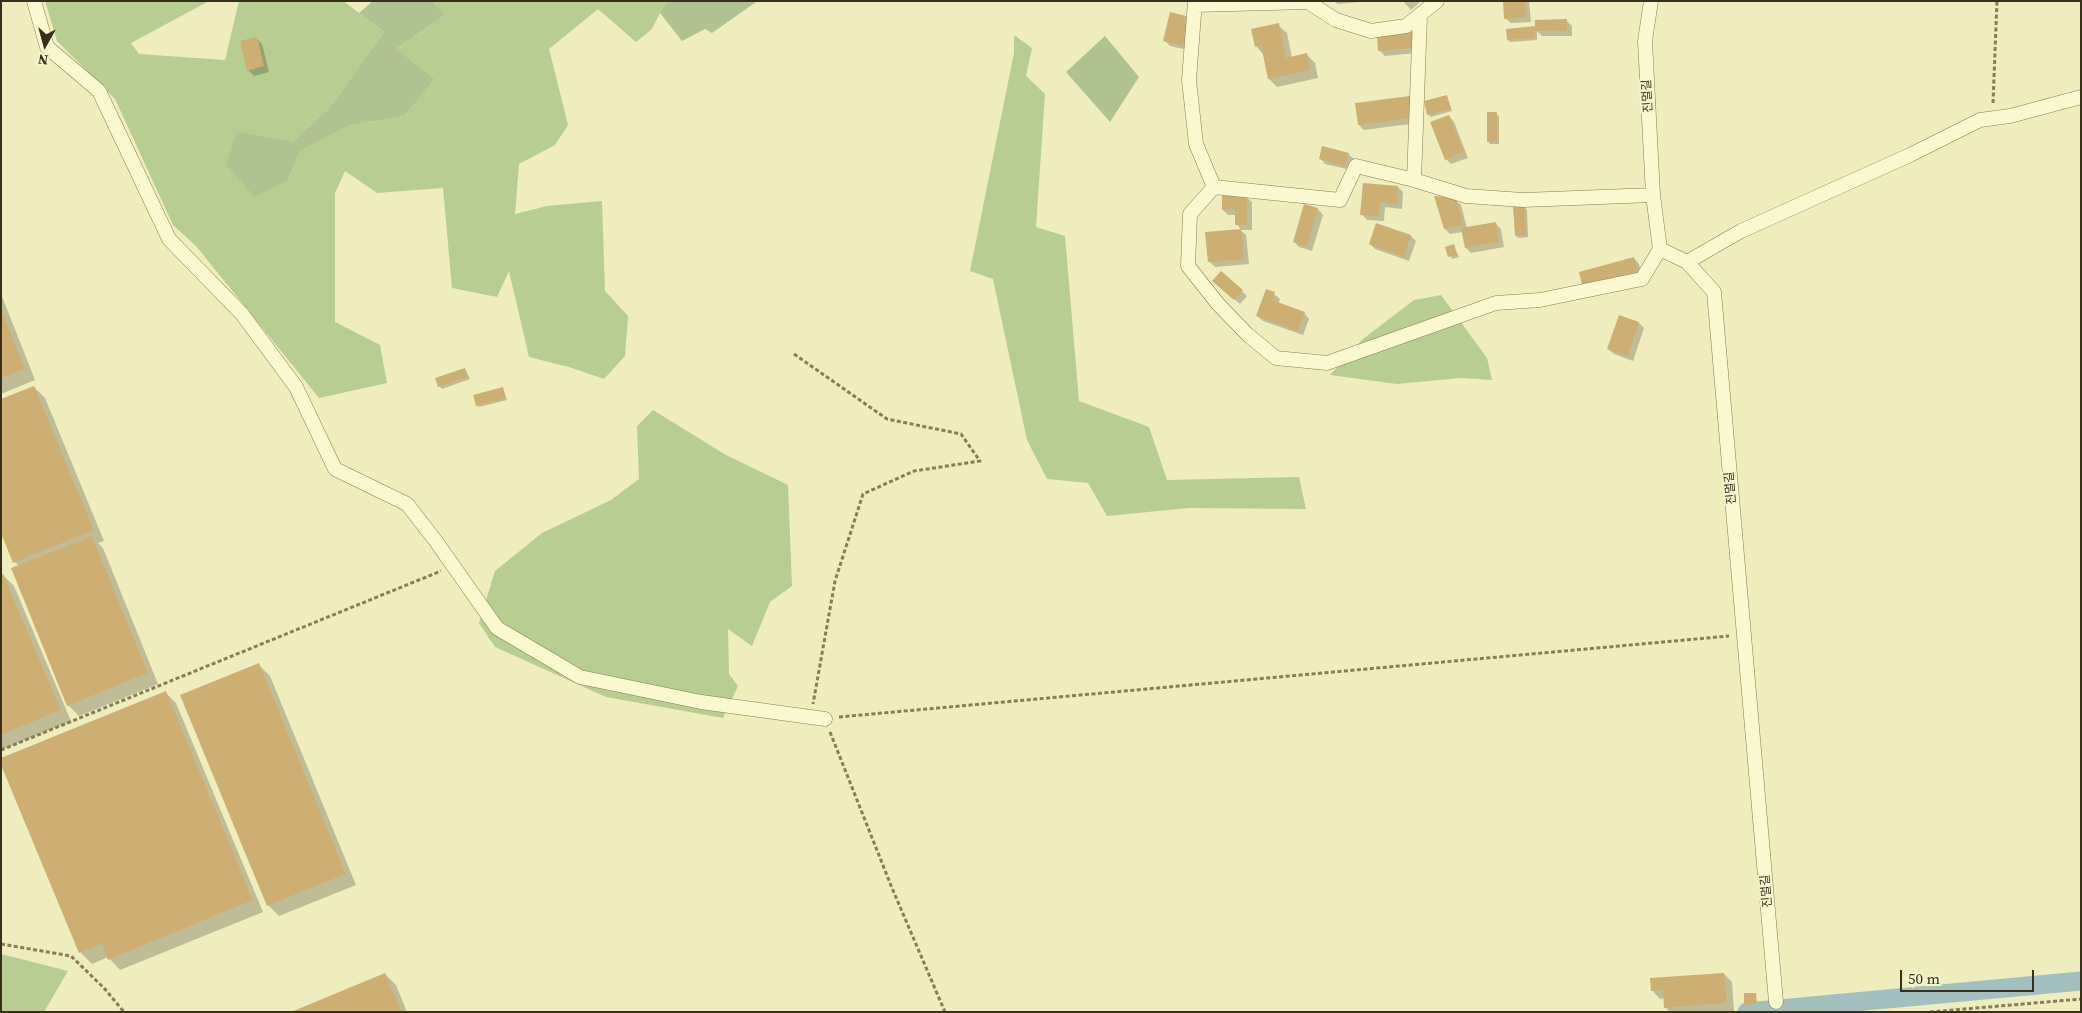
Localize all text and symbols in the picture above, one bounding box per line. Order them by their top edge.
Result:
north arrow [20,20,70,70]
text: N [37,49,49,70]
street label: 진멀길 [1640,79,1656,113]
street label: 진멀길 [1722,471,1740,505]
street label: 진멀길 [1758,874,1776,908]
scale bar [1902,960,2036,992]
text: 50 m [1908,968,1940,989]

